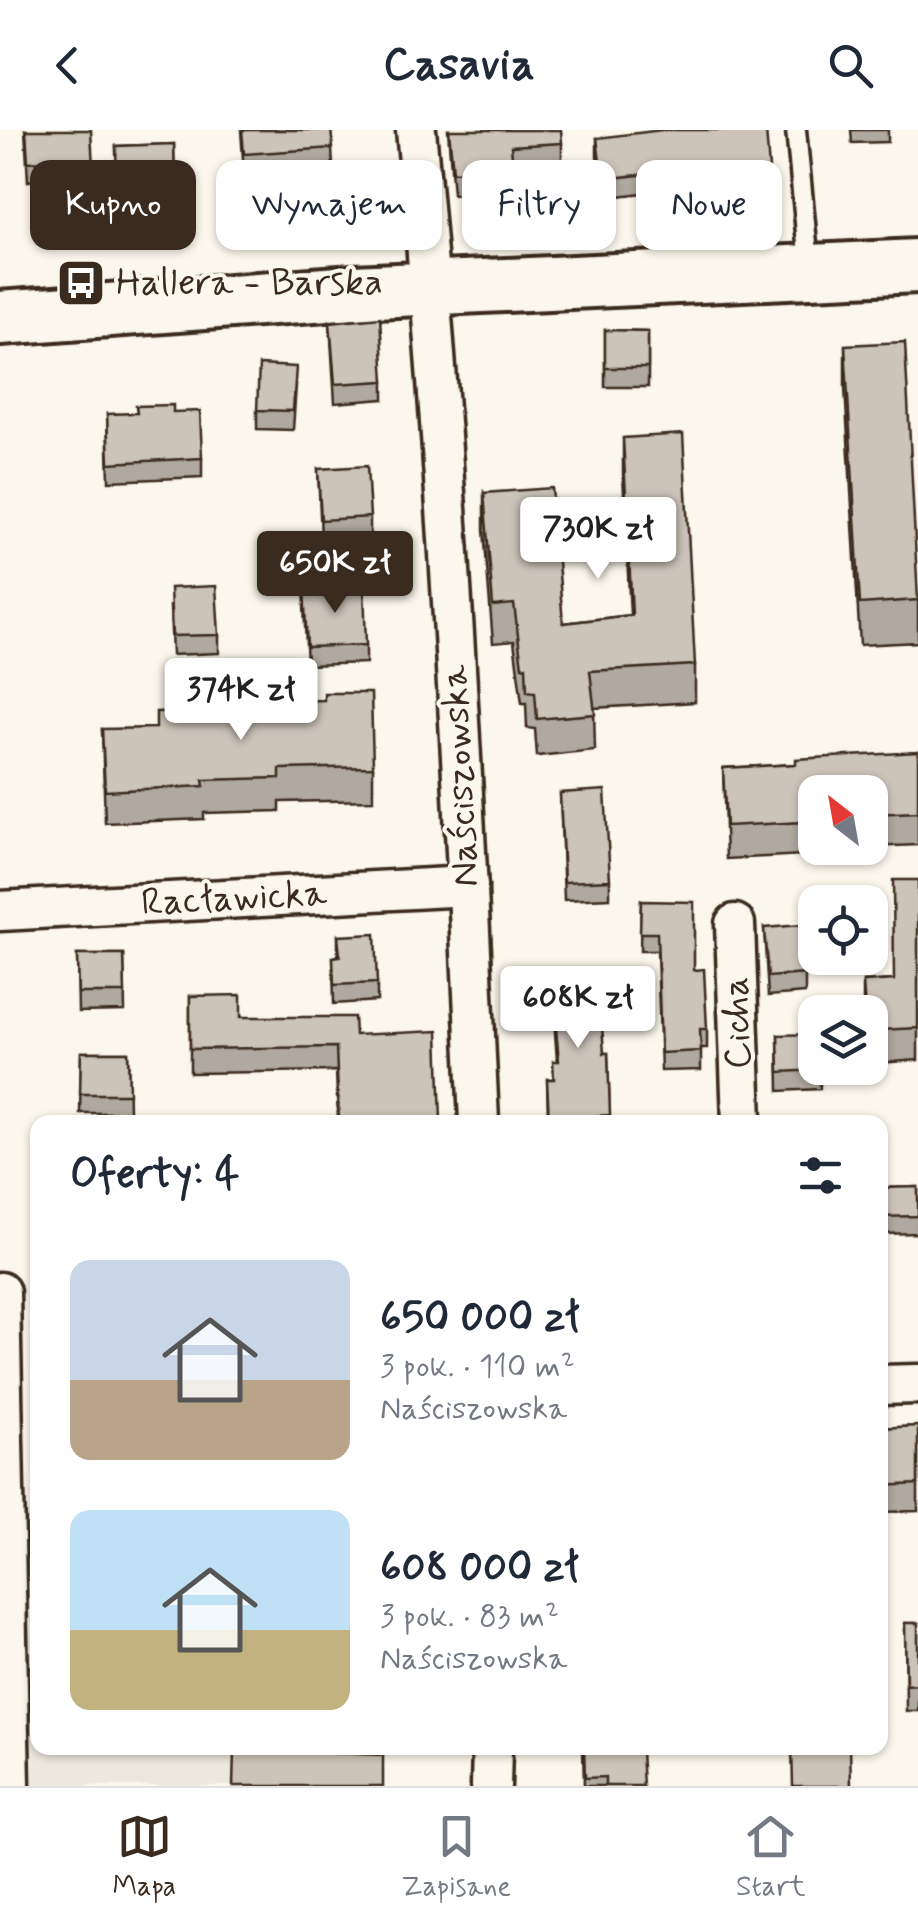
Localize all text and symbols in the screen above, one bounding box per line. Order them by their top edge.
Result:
text: Casavia [383,36,535,95]
icon: back [40,38,95,93]
icon: search [823,38,878,93]
chip: Kupno [30,160,196,250]
chip: Wynajem [216,160,442,250]
chip: Filtry [462,160,616,250]
chip: Nowe [636,160,782,250]
bus stop icon: Hallera - Barska [55,257,107,309]
place label: Hallera - Barska [116,259,383,308]
pin: 730K zł [506,497,690,582]
text: 730K zł [542,508,654,550]
pin: 650K zł [243,531,427,616]
text: 650K zł [279,542,391,584]
pin: 374K zł [149,658,333,743]
street label: Naściszowska [431,664,491,888]
text: 374K zł [187,669,295,711]
north arrow [798,775,888,865]
map controls [798,775,888,1085]
street label: Racławicka [140,870,328,928]
button: locate [798,885,888,975]
pin: 608K zł [486,966,670,1051]
street label: Cicha [712,976,764,1070]
text: 608K zł [522,977,634,1019]
button: layers [798,995,888,1085]
text: Oferty: 4 [70,1148,239,1203]
icon: filters [793,1148,848,1203]
text: 650 000 zł [380,1291,580,1346]
icon: home [150,1300,270,1420]
text: 3 pok. · 110 m² [380,1346,575,1388]
text: Naściszowska [380,1388,567,1430]
text: 608 000 zł [380,1541,579,1596]
icon: home [150,1550,270,1670]
text: 3 pok. · 83 m² [380,1596,559,1638]
text: Naściszowska [380,1638,567,1680]
tab: Mapa [112,1809,176,1906]
tab: Zapisane [401,1809,511,1906]
tab: Start [736,1809,805,1906]

